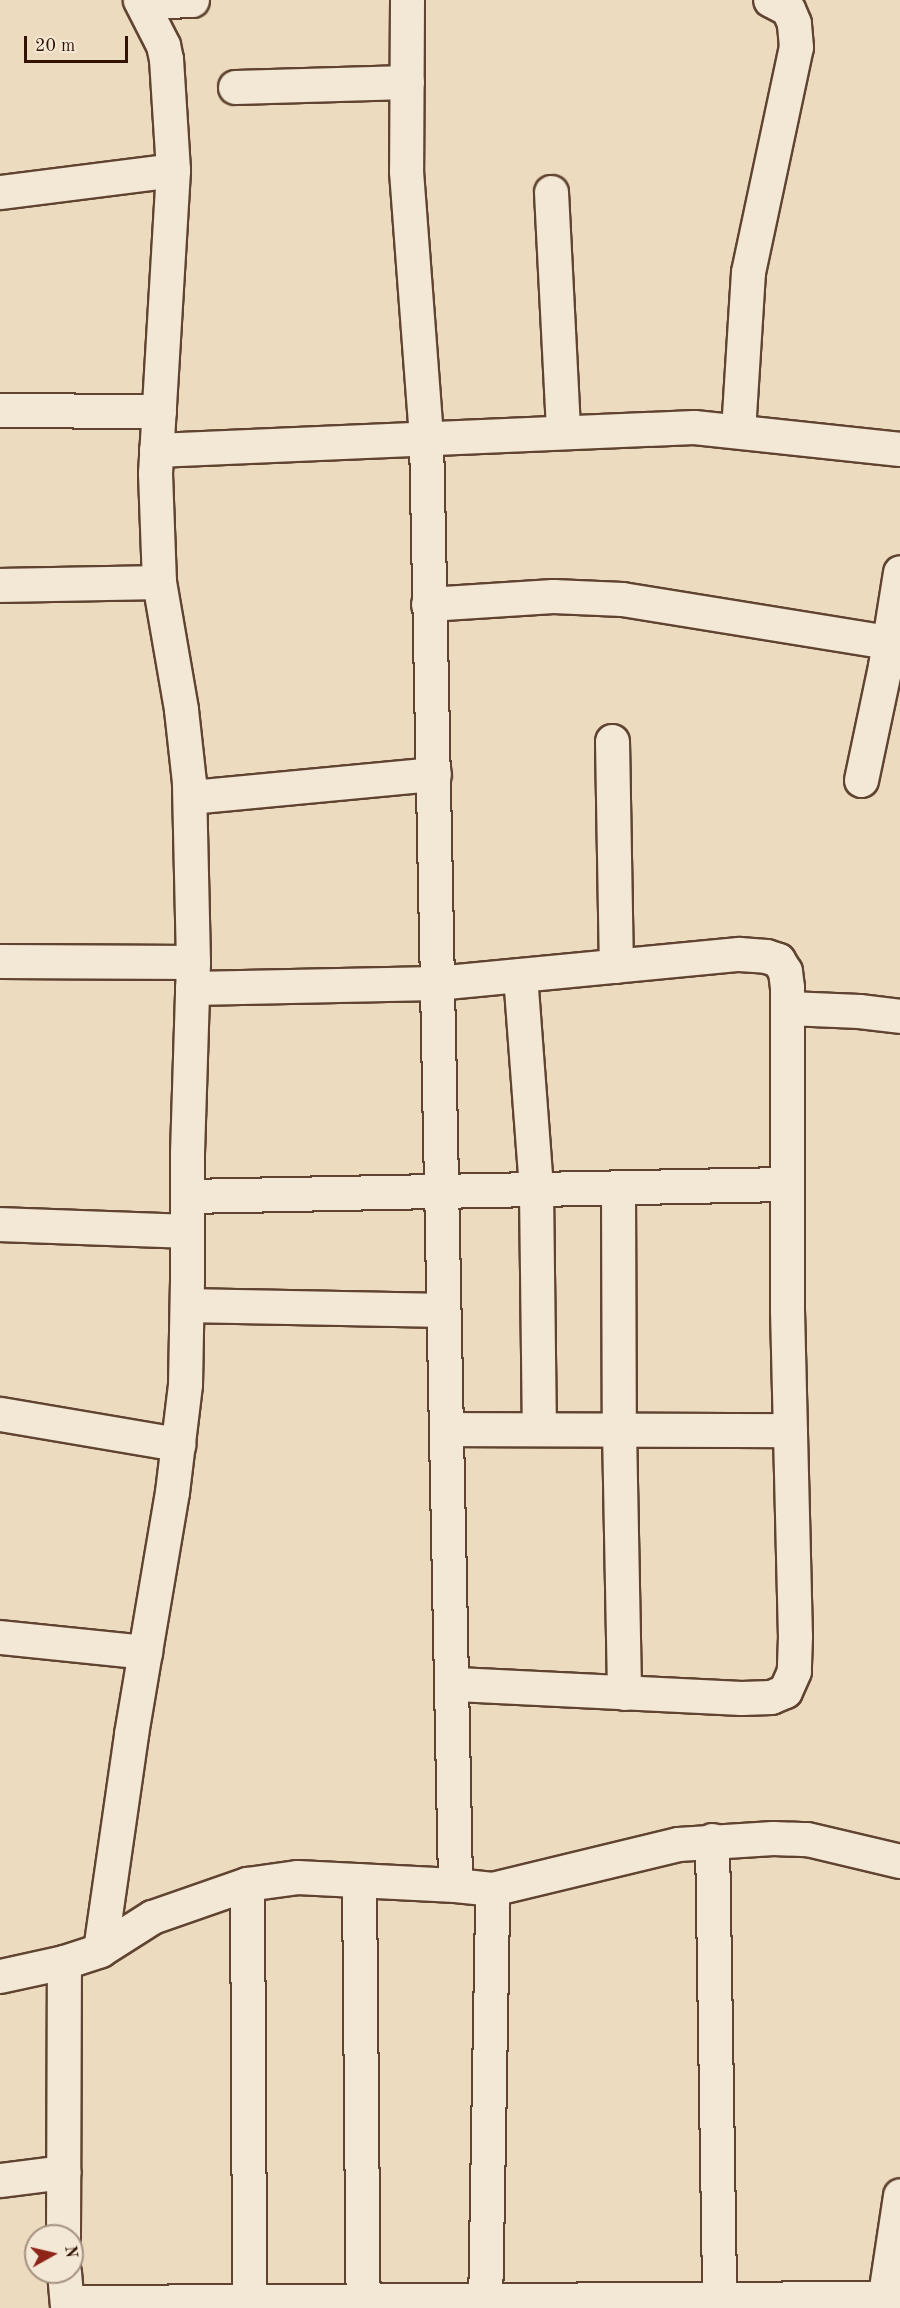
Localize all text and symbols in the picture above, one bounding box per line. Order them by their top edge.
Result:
scale bar [27,24,130,62]
text: 20 m [35,37,75,55]
north arrow [24,2224,84,2284]
text: N [61,2245,79,2259]

